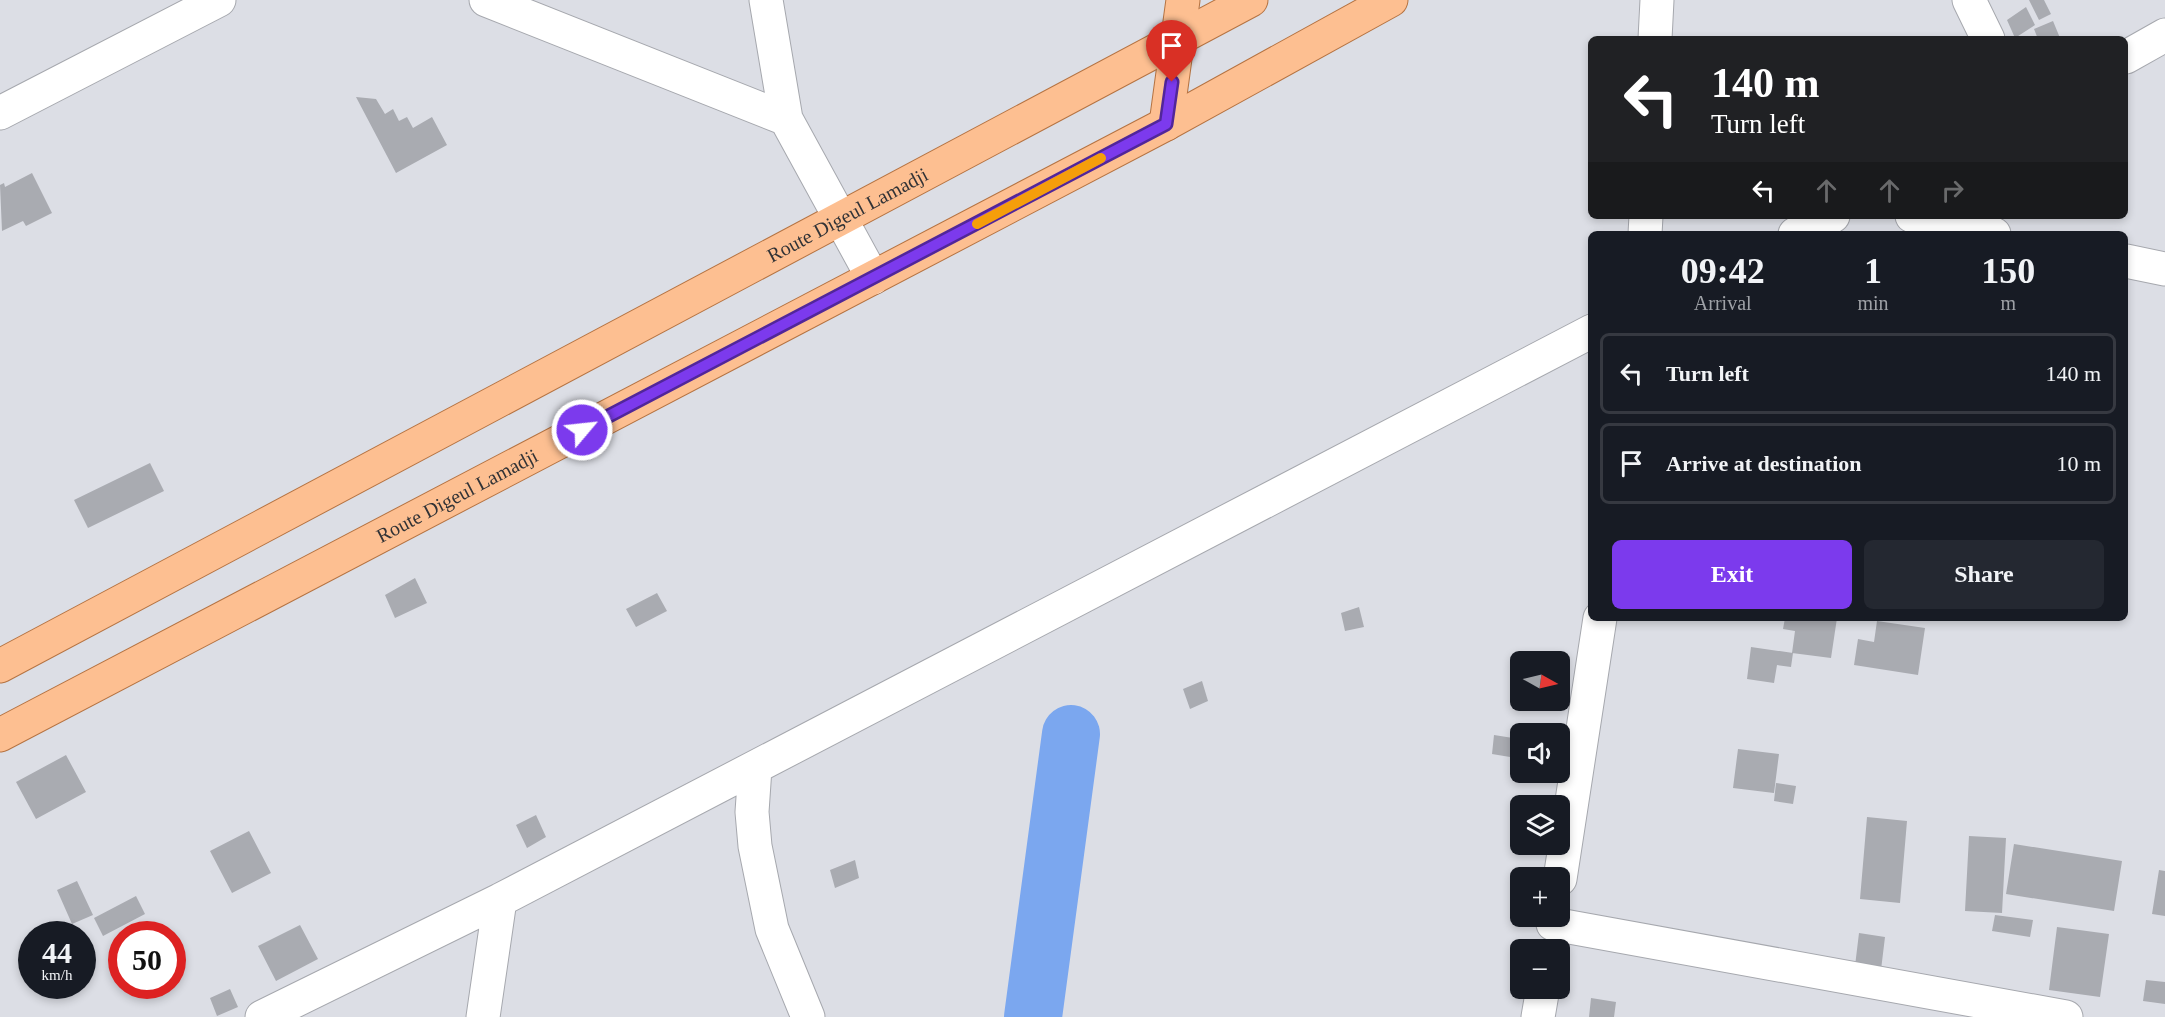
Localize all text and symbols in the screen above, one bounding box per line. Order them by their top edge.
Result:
pin [1146,20,1197,82]
icon: arrive [1155,29,1188,62]
icon: left [1612,60,1690,138]
text: 140 m [1711,60,1820,106]
text: Turn left [1711,109,1805,139]
street label: Route Digeul Lamadji [763,163,932,267]
icon: left [1747,174,1780,207]
icon: ahead [1810,174,1843,207]
icon: ahead [1873,174,1906,207]
icon: right [1936,174,1969,207]
text: 09:42 [1681,251,1765,291]
text: 1 [1864,251,1882,291]
text: 150 [1981,251,2035,291]
text: Arrival [1694,292,1752,314]
text: min [1857,292,1889,314]
text: m [2001,292,2016,314]
icon: left [1615,357,1648,390]
text: Turn left [1666,361,1749,386]
text: 140 m [2045,361,2101,386]
position arrow [550,398,614,462]
street label: Route Digeul Lamadji [373,444,542,547]
icon: arrive [1615,447,1648,480]
text: Arrive at destination [1666,451,1862,476]
text: 10 m [2056,451,2101,476]
button: Exit [1612,540,1852,609]
button: Share [1864,540,2104,609]
north arrow [1510,651,1570,711]
map controls [1510,651,1570,999]
button: sound [1510,723,1570,783]
button: layers [1510,795,1570,855]
button: + [1510,867,1570,927]
speed limit sign: 50 [108,921,186,999]
text: 44 [42,936,72,969]
button: − [1510,939,1570,999]
text: km/h [42,967,72,983]

